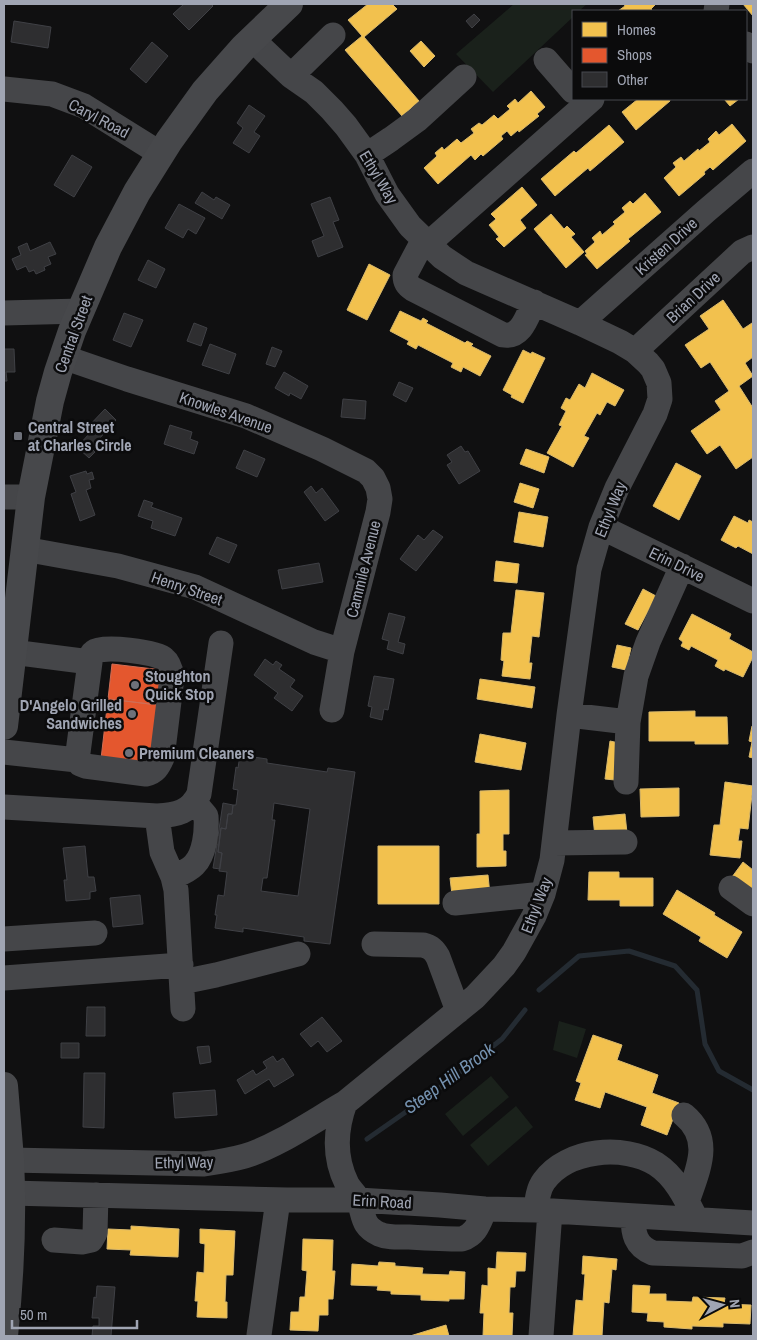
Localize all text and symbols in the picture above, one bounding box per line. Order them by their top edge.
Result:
legend [572,10,747,100]
text: Homes [617,19,656,40]
text: Shops [617,44,652,65]
text: Other [617,69,648,90]
street label: Caryl Road [65,93,133,143]
street label: Ethyl Way [354,146,404,208]
street label: Kristen Drive [630,212,702,280]
street label: Brian Drive [661,266,725,328]
street label: Central Street [49,292,97,376]
street label: Knowles Avenue [177,386,275,438]
place label: Central Street at Charles Circle [28,416,132,456]
marker: Central Street at Charles Circle [12,430,24,442]
street label: Ethyl Way [589,477,631,540]
street label: Cammile Avenue [340,518,386,620]
street label: Erin Drive [646,541,708,587]
street label: Henry Street [149,566,226,611]
place label: Stoughton Quick Stop [145,665,214,705]
marker: Stoughton Quick Stop [129,679,141,691]
place label: D'Angelo Grilled Sandwiches [20,694,122,734]
marker: D'Angelo Grilled Sandwiches [126,708,138,720]
place label: Premium Cleaners [139,742,254,764]
marker: Premium Cleaners [123,747,135,759]
street label: Ethyl Way [515,873,557,936]
water label: Steep Hill Brook [399,1036,500,1119]
street label: Ethyl Way [155,1150,214,1174]
street label: Erin Road [352,1188,412,1214]
north arrow [697,1280,747,1330]
scale bar [12,1298,138,1330]
text: N [726,1299,744,1309]
text: 50 m [20,1304,47,1325]

